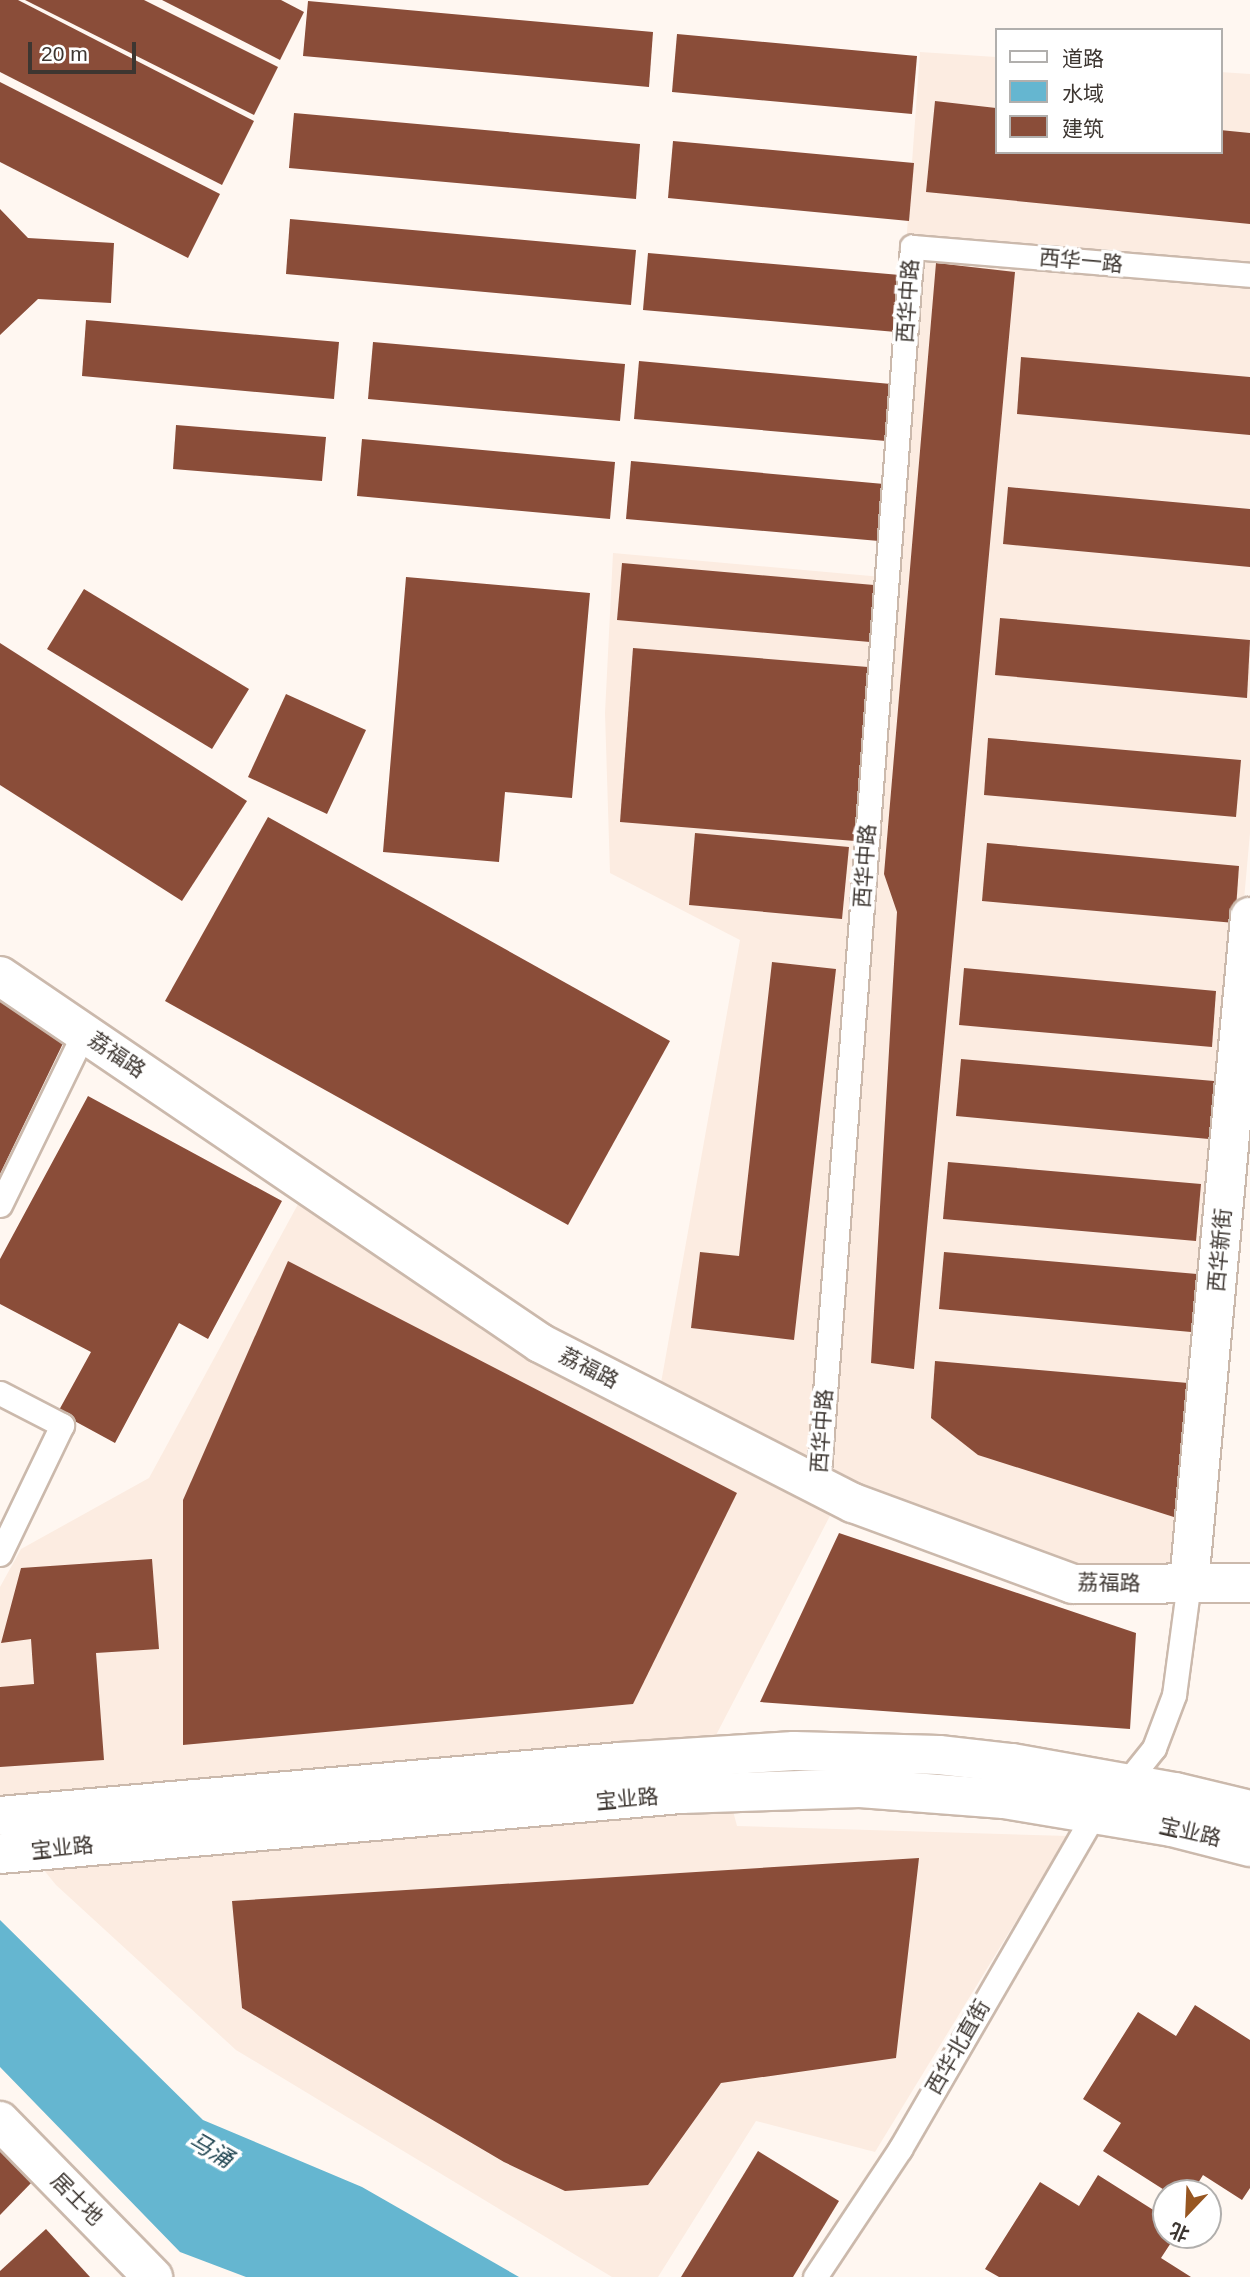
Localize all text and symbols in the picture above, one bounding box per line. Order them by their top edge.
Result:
scale bar [32,28,140,72]
legend [995,28,1222,154]
text: 20 m [41,42,88,65]
text: 道路 [1062,47,1104,70]
text: 水域 [1062,82,1104,105]
text: 建筑 [1062,117,1104,140]
street label: 西华一路 [1038,245,1124,277]
street label: 西华中路 [893,258,923,344]
street label: 西华中路 [850,823,880,909]
street label: 荔福路 [84,1027,150,1083]
street label: 西华新街 [1204,1207,1236,1293]
street label: 荔福路 [555,1342,623,1394]
street label: 西华中路 [807,1388,837,1474]
street label: 荔福路 [1077,1570,1141,1596]
street label: 宝业路 [595,1784,659,1814]
street label: 宝业路 [1156,1813,1224,1851]
street label: 宝业路 [29,1832,95,1864]
street label: 西华北直街 [921,1995,995,2099]
water label: 马涌 [184,2127,238,2173]
street label: 居士地 [46,2168,108,2230]
north arrow [1152,2179,1222,2249]
text: 北 [1167,2219,1192,2245]

